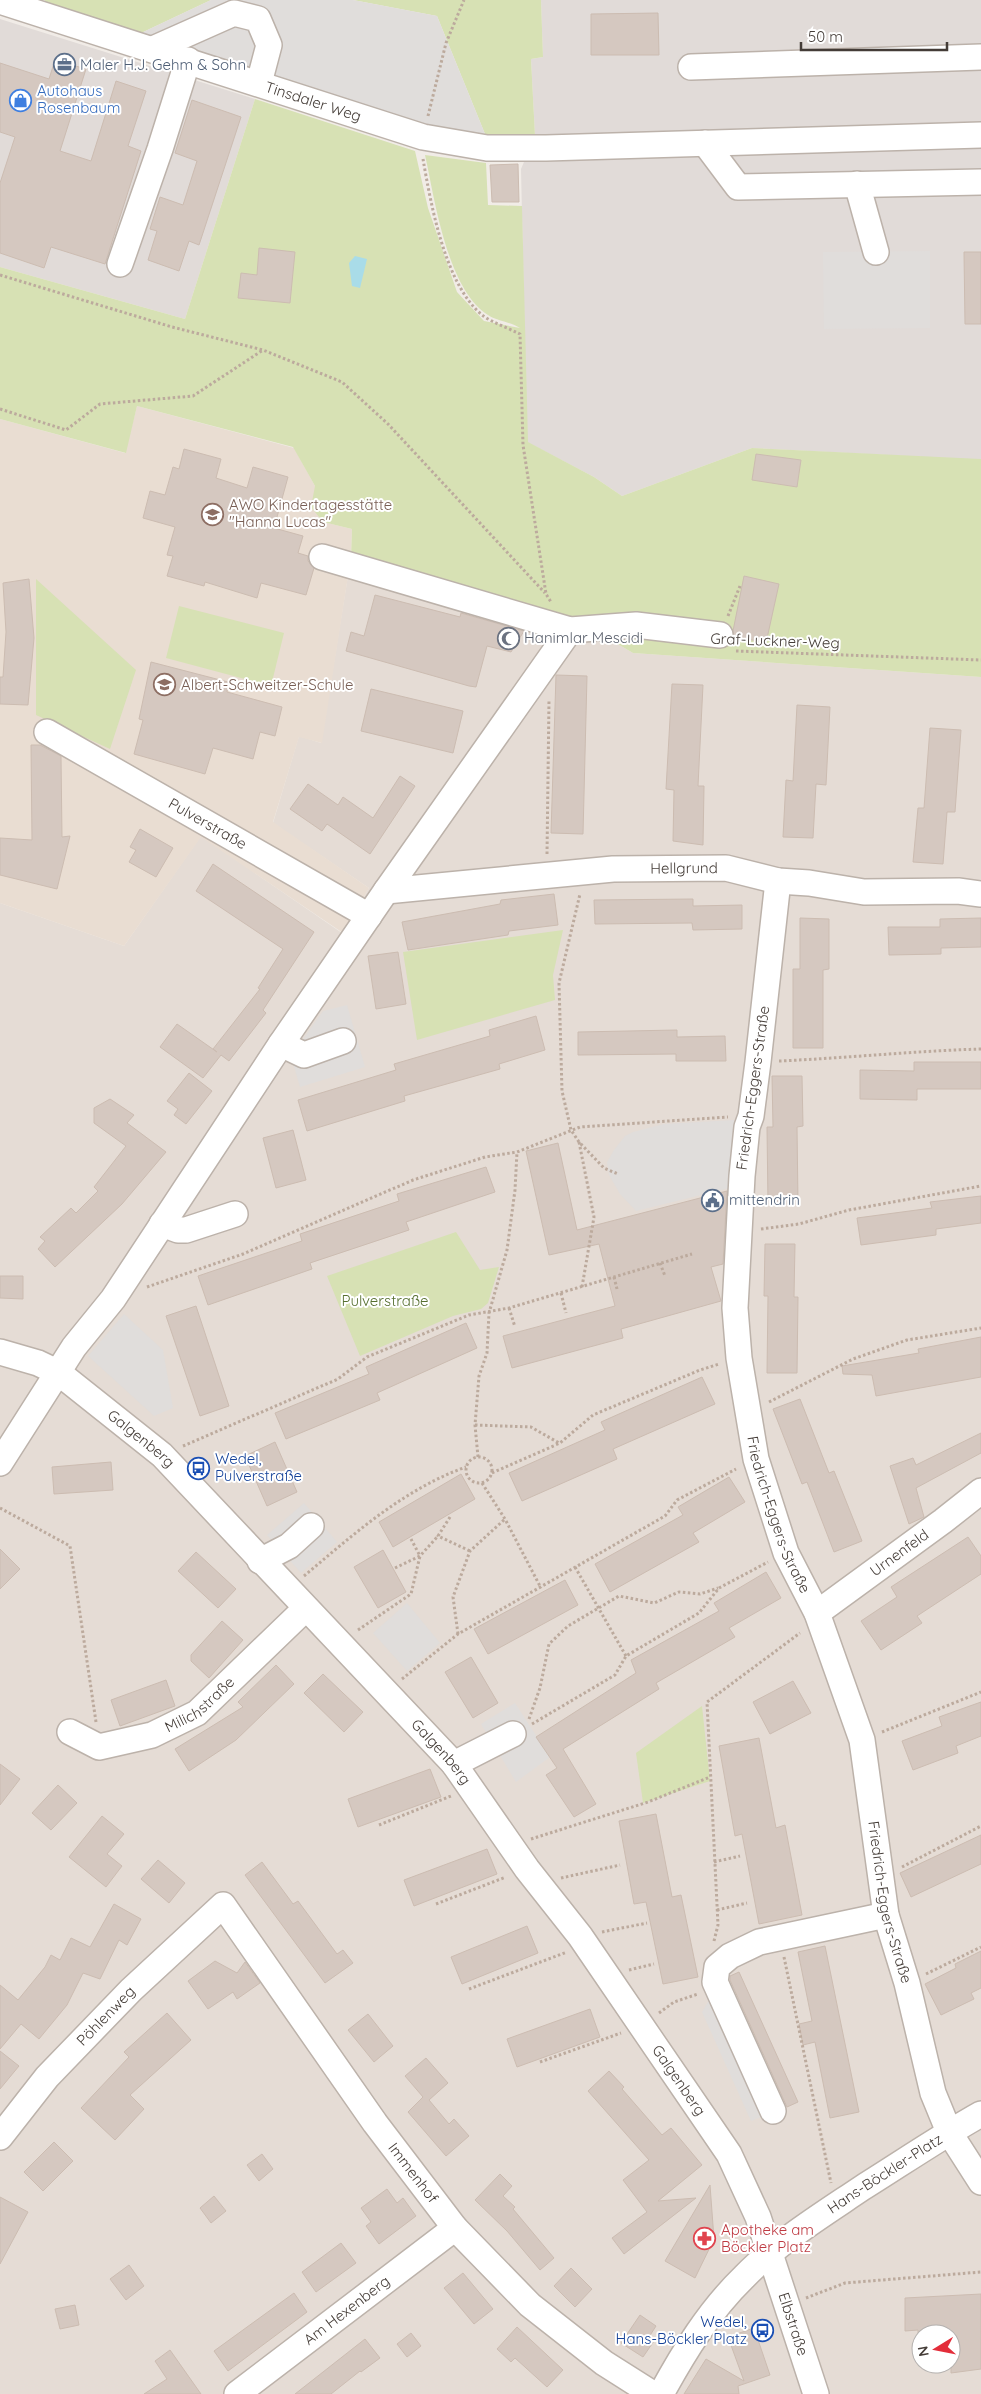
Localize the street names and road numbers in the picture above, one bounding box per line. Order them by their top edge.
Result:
street label: Tinsdaler Weg [263,77,364,126]
street label: Graf-Luckner-Weg [710,629,840,652]
street label: Pulverstraße [165,794,250,853]
street label: Hellgrund [650,858,718,878]
street label: Friedrich-Eggers-Straße [732,1005,773,1171]
street label: Galgenberg [104,1405,179,1472]
street label: Friedrich-Eggers-Straße [743,1434,815,1596]
street label: Urnenfeld [866,1525,932,1580]
street label: Milichstraße [162,1672,238,1736]
street label: Galgenberg [407,1715,475,1788]
street label: Friedrich-Eggers-Straße [864,1820,917,1986]
street label: Pöhlenweg [72,1982,139,2050]
street label: Galgenberg [648,2041,710,2119]
street label: Hans-Böckler-Platz [823,2129,946,2218]
street label: Immenhof [384,2139,443,2207]
street label: Am Hexenberg [300,2271,393,2349]
street label: Elbstraße [774,2290,813,2358]

